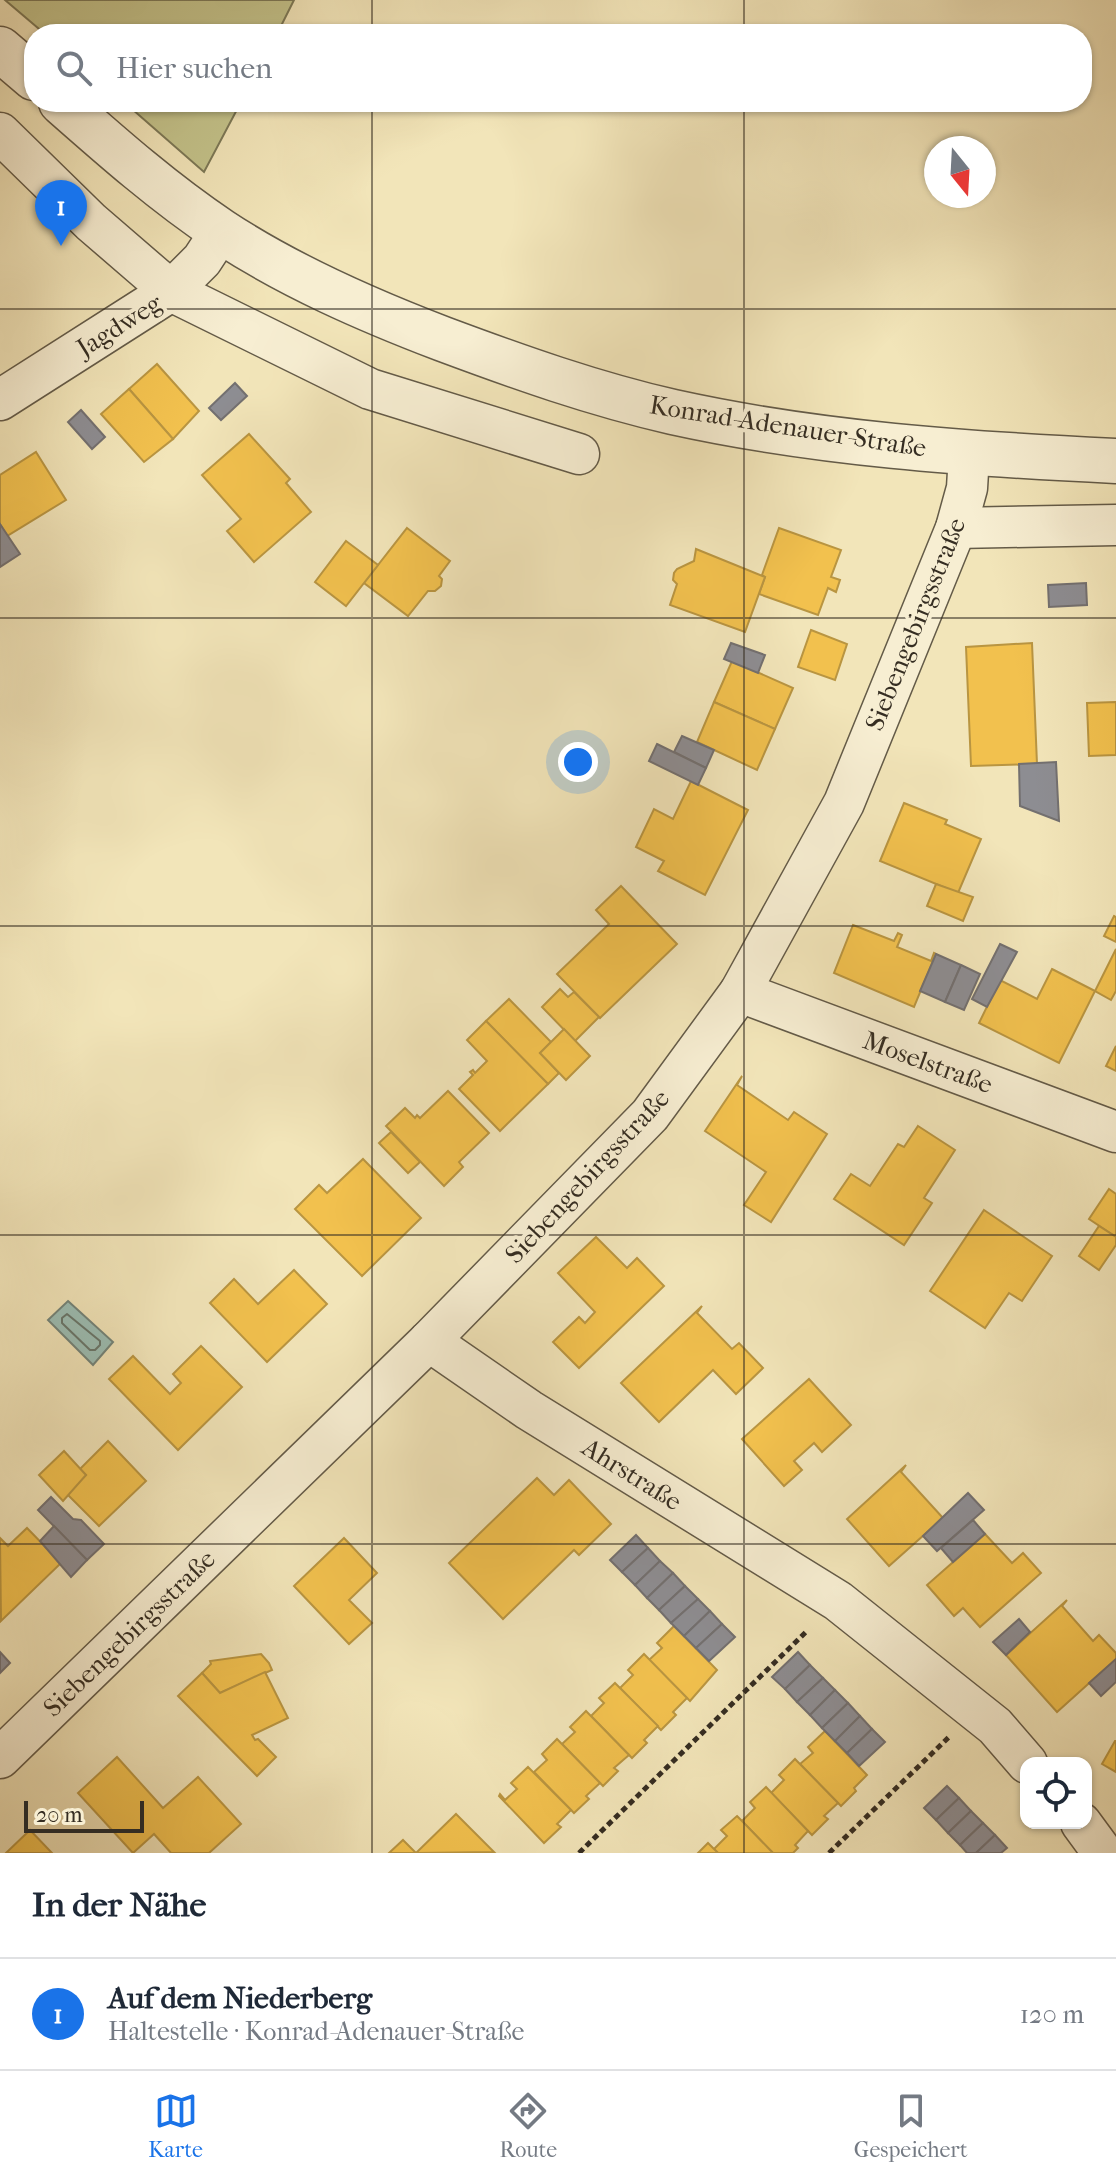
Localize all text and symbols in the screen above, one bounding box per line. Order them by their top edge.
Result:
search box [24,24,1092,112]
icon: search [52,46,96,90]
text: Hier suchen [116,51,272,86]
north arrow [924,136,996,208]
pin: 1 [35,180,87,246]
street label: Jagdweg [69,287,168,365]
street label: Konrad-Adenauer-Straße [647,389,929,464]
street label: Siebengebirgsstraße [859,513,972,735]
your location [558,742,598,782]
street label: Moselstraße [859,1025,997,1100]
street label: Siebengebirgsstraße [499,1083,676,1270]
street label: Ahrstraße [575,1431,687,1517]
street label: Siebengebirgsstraße [37,1543,222,1723]
map controls [1020,1757,1092,1829]
button: locate [1020,1757,1092,1829]
scale bar [24,1797,144,1833]
text: 20 m [36,1802,82,1828]
text: In der Nähe [32,1885,206,1925]
text: Auf dem Niederberg [108,1981,372,2016]
text: 1 [53,1999,63,2030]
text: 120 m [1020,1999,1084,2030]
text: Haltestelle · Konrad-Adenauer-Straße [108,2016,524,2047]
tab: Karte [148,2089,203,2163]
tab: Route [500,2089,557,2163]
tab: Gespeichert [854,2089,968,2163]

